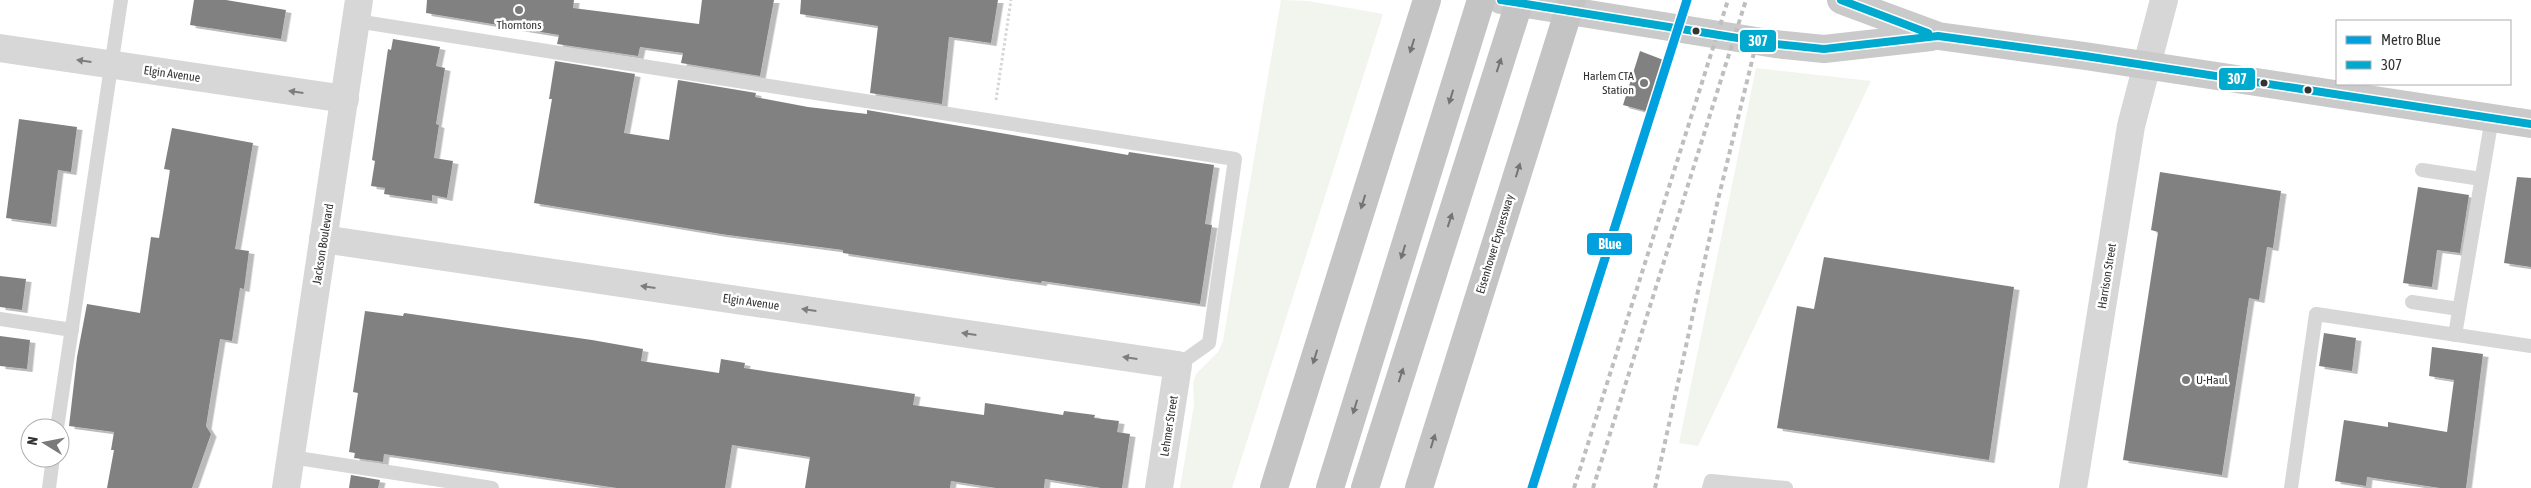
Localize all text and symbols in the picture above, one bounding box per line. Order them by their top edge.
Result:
marker: Thorntons [513,4,525,16]
place label: Thorntons [497,18,541,32]
legend [2336,20,2511,85]
unlabelled marker [1691,26,1701,36]
line badge: 307 [1739,29,1777,53]
text: Metro Blue [2381,31,2441,48]
text: 307 [1748,33,1768,49]
one-way arrow [1408,39,1415,54]
one-way arrow [75,56,91,64]
text: 307 [2381,56,2402,73]
one-way arrow [1496,57,1504,72]
street label: Elgin Avenue [143,63,201,85]
line badge: 307 [2218,67,2256,91]
place label: Harlem CTA Station [1583,69,1634,97]
text: 307 [2227,71,2247,87]
marker: Harlem CTA Station [1638,77,1650,89]
unlabelled marker [2259,78,2269,88]
unlabelled marker [2303,85,2313,95]
one-way arrow [288,88,304,96]
one-way arrow [1447,89,1454,104]
one-way arrow [1515,162,1523,177]
street label: Eisenhower Expressway [1473,193,1517,295]
one-way arrow [1359,194,1367,209]
street label: Jackson Boulevard [310,203,336,285]
one-way arrow [1447,212,1455,227]
line badge: Blue [1586,232,1633,256]
text: Blue [1598,236,1622,252]
street label: Harrison Street [2095,242,2119,310]
one-way arrow [1398,244,1406,259]
one-way arrow [639,283,655,291]
street label: Elgin Avenue [722,291,780,313]
one-way arrow [800,306,816,314]
one-way arrow [961,330,977,338]
one-way arrow [1310,349,1318,364]
one-way arrow [1122,353,1138,361]
one-way arrow [1398,367,1405,382]
place label: U-Haul [2196,373,2228,387]
marker: U-Haul [2180,374,2192,386]
street label: Lehmer Street [1157,394,1181,457]
one-way arrow [1350,400,1358,415]
north arrow [20,418,70,468]
one-way arrow [1430,434,1438,449]
text: N [24,435,41,446]

